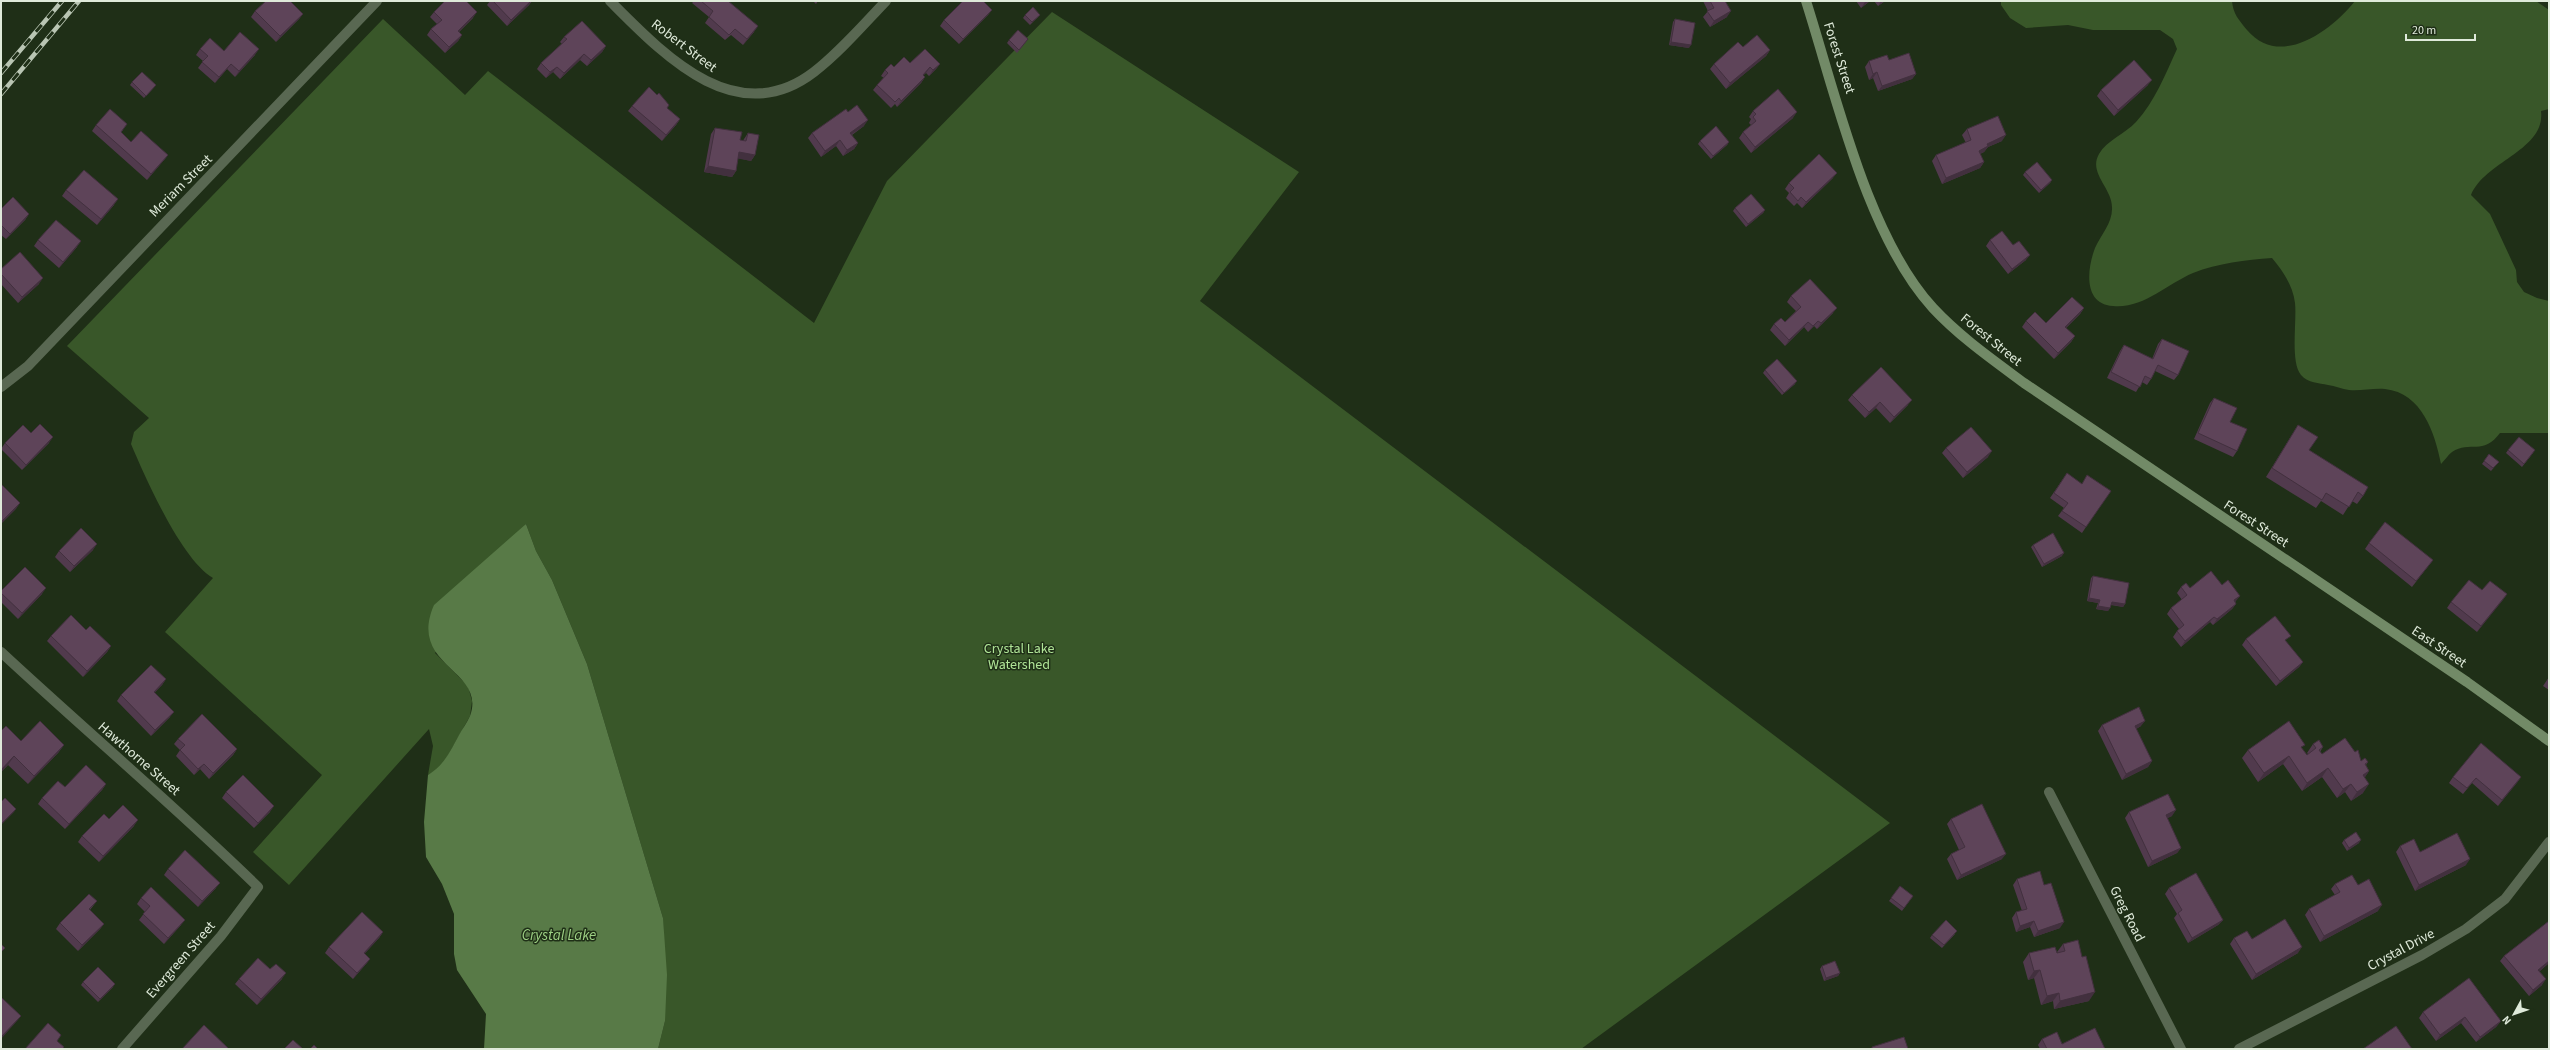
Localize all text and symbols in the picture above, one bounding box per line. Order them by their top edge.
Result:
street label: Robert Street [647,15,721,77]
scale bar [2406,16,2475,42]
street label: Forest Street [1818,20,1860,97]
text: 20 m [2412,22,2436,39]
street label: Meriam Street [145,150,217,222]
street label: Forest Street [1956,309,2026,371]
street label: Forest Street [2219,495,2293,553]
street label: East Street [2407,621,2471,673]
park label: Crystal Lake Watershed [984,639,1054,675]
street label: Hawthorne Street [93,717,185,801]
street label: Greg Road [2104,883,2150,945]
street label: Evergreen Street [142,917,220,1003]
street label: Crystal Drive [2364,924,2438,976]
water label: Crystal Lake [522,925,596,946]
north arrow [2494,994,2534,1034]
text: N [2499,1012,2515,1028]

